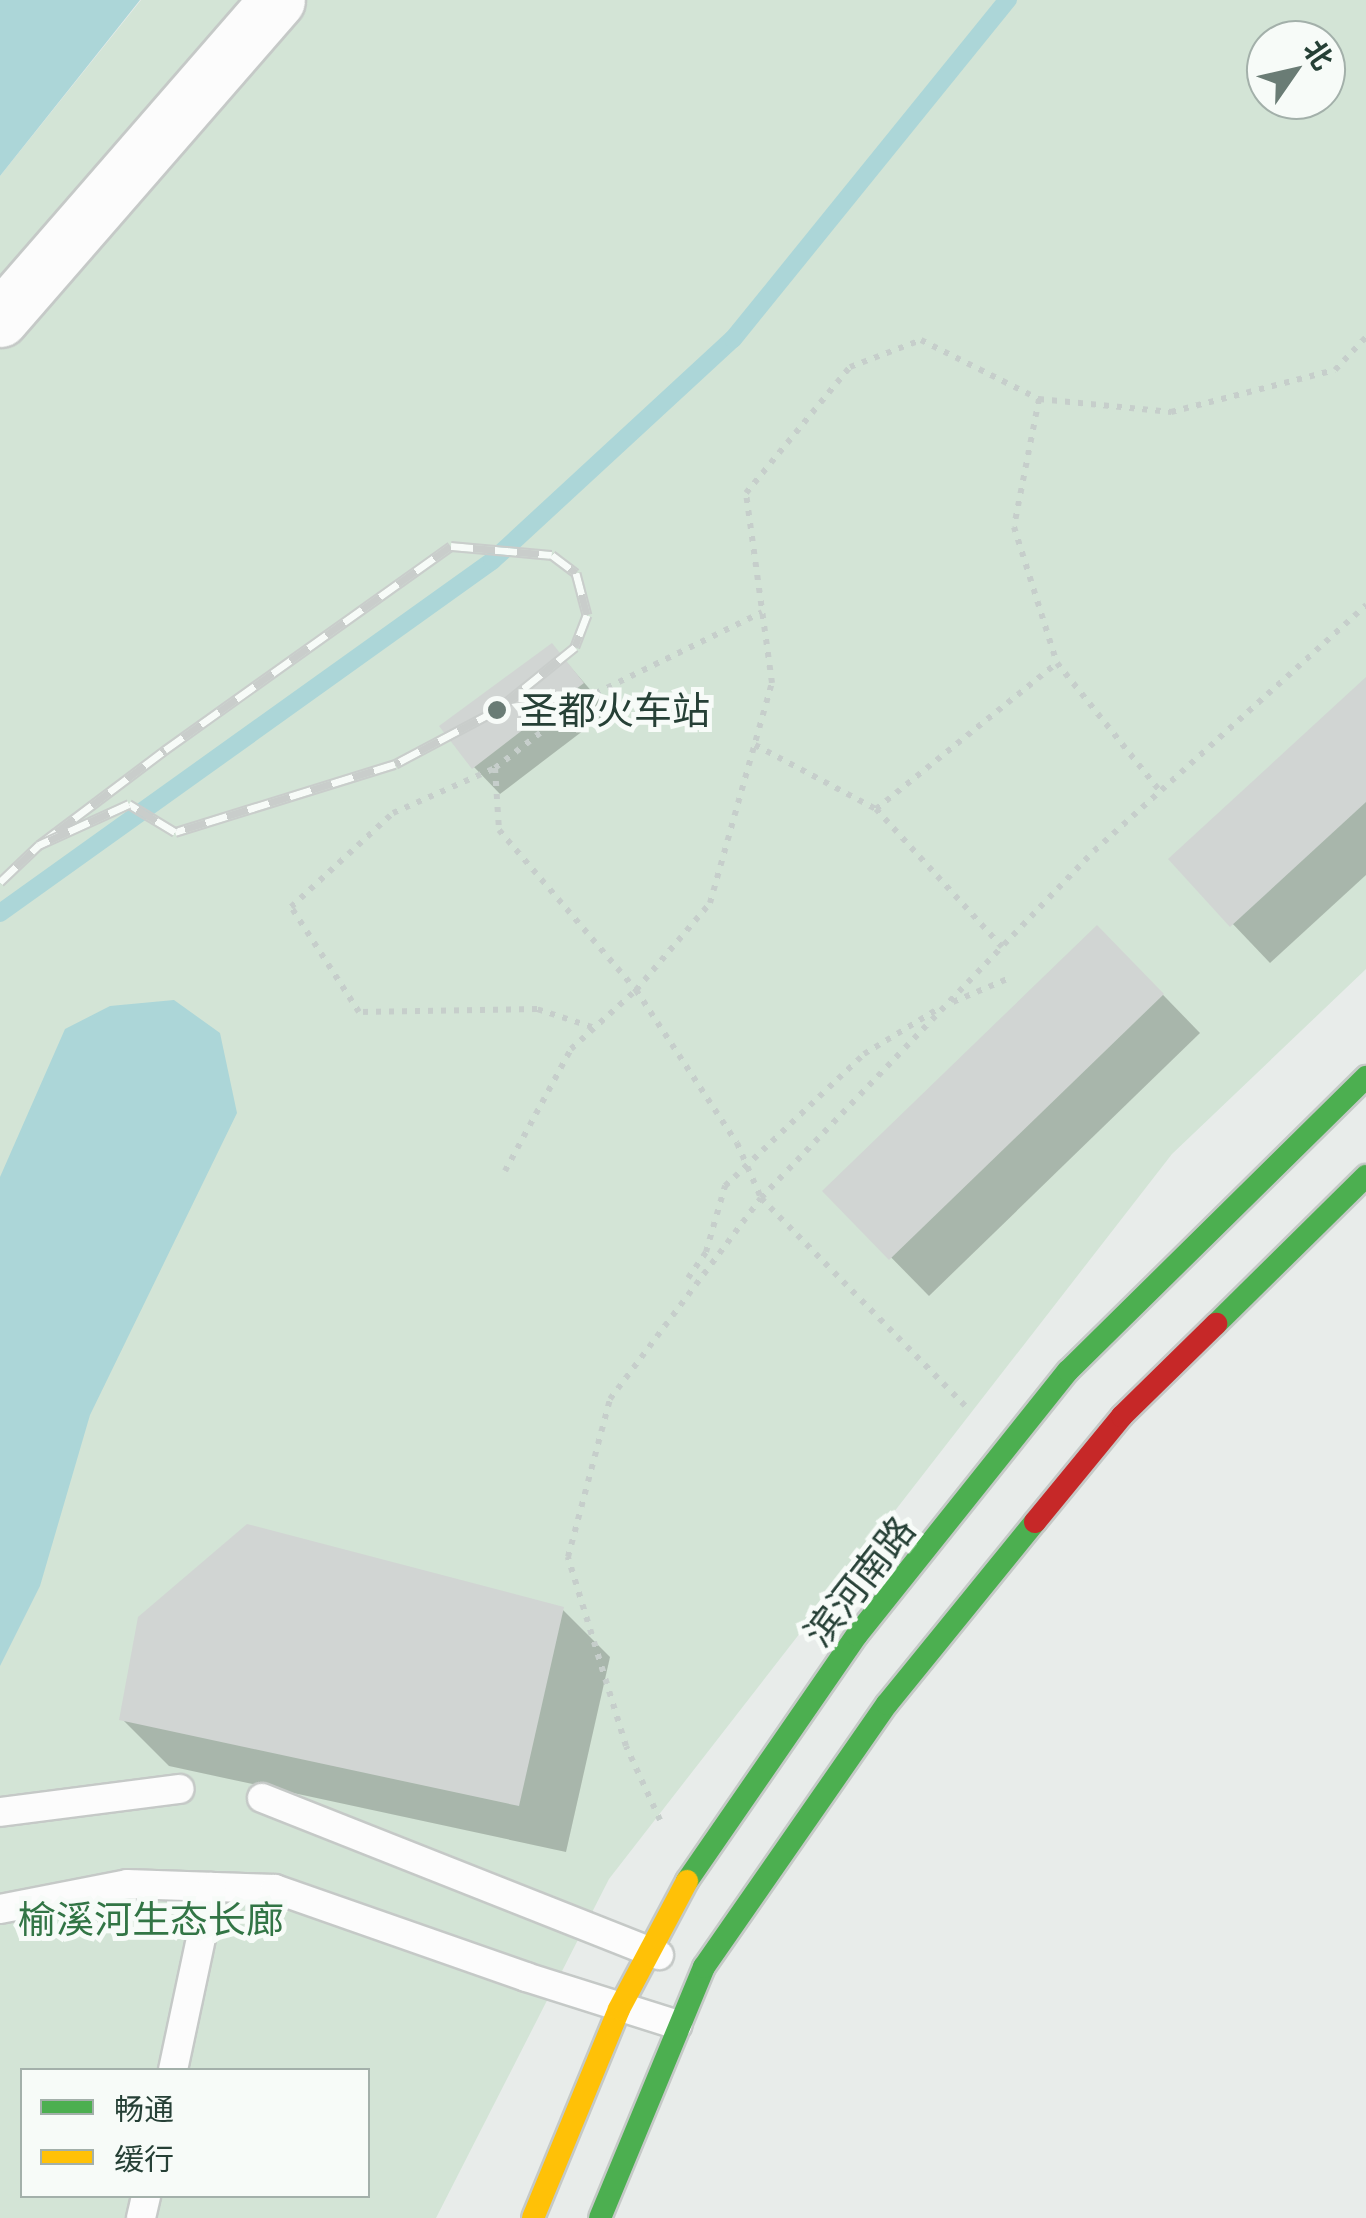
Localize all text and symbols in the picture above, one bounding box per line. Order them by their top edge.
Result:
north arrow [1246,20,1346,120]
text: 北 [1297,33,1341,75]
place label: 圣都火车站 [520,687,710,733]
marker: 圣都火车站 [484,697,510,723]
street label: 滨河南路 [794,1507,924,1655]
park label: 榆溪河生态长廊 [18,1896,284,1942]
legend [20,2068,370,2198]
text: 畅通 [114,2090,174,2126]
text: 缓行 [114,2140,174,2176]

